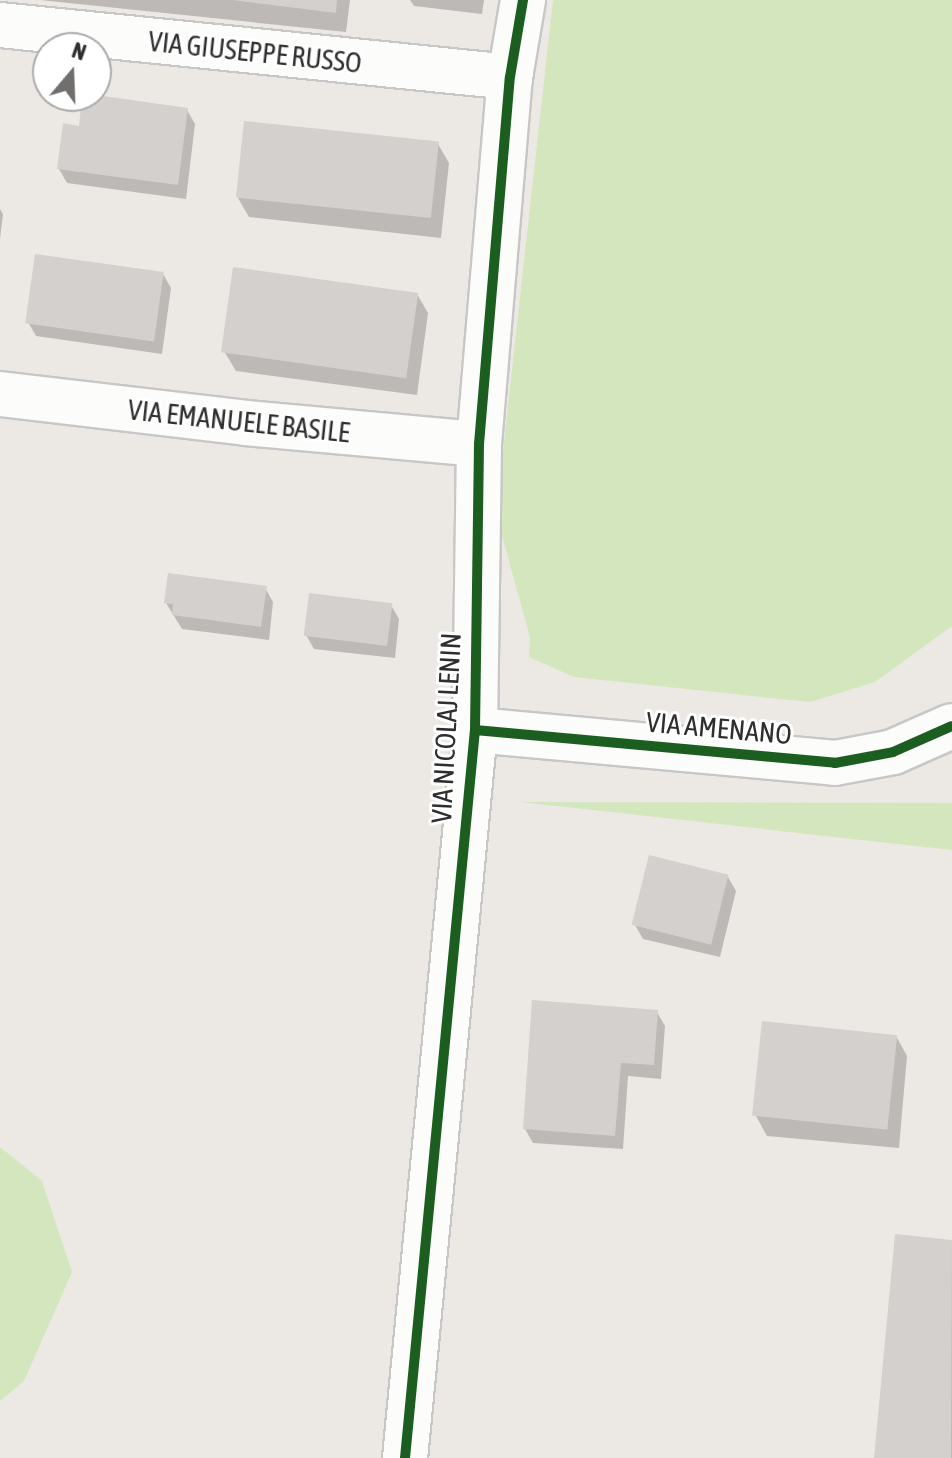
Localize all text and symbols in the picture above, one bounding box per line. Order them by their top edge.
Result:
street label: VIA GIUSEPPE RUSSO [147,24,363,80]
north arrow [32,32,112,112]
text: N [69,37,90,66]
street label: VIA EMANUELE BASILE [126,393,352,449]
street label: VIA NICOLAJ LENIN [424,632,468,824]
street label: VIA AMENANO [645,705,793,751]

